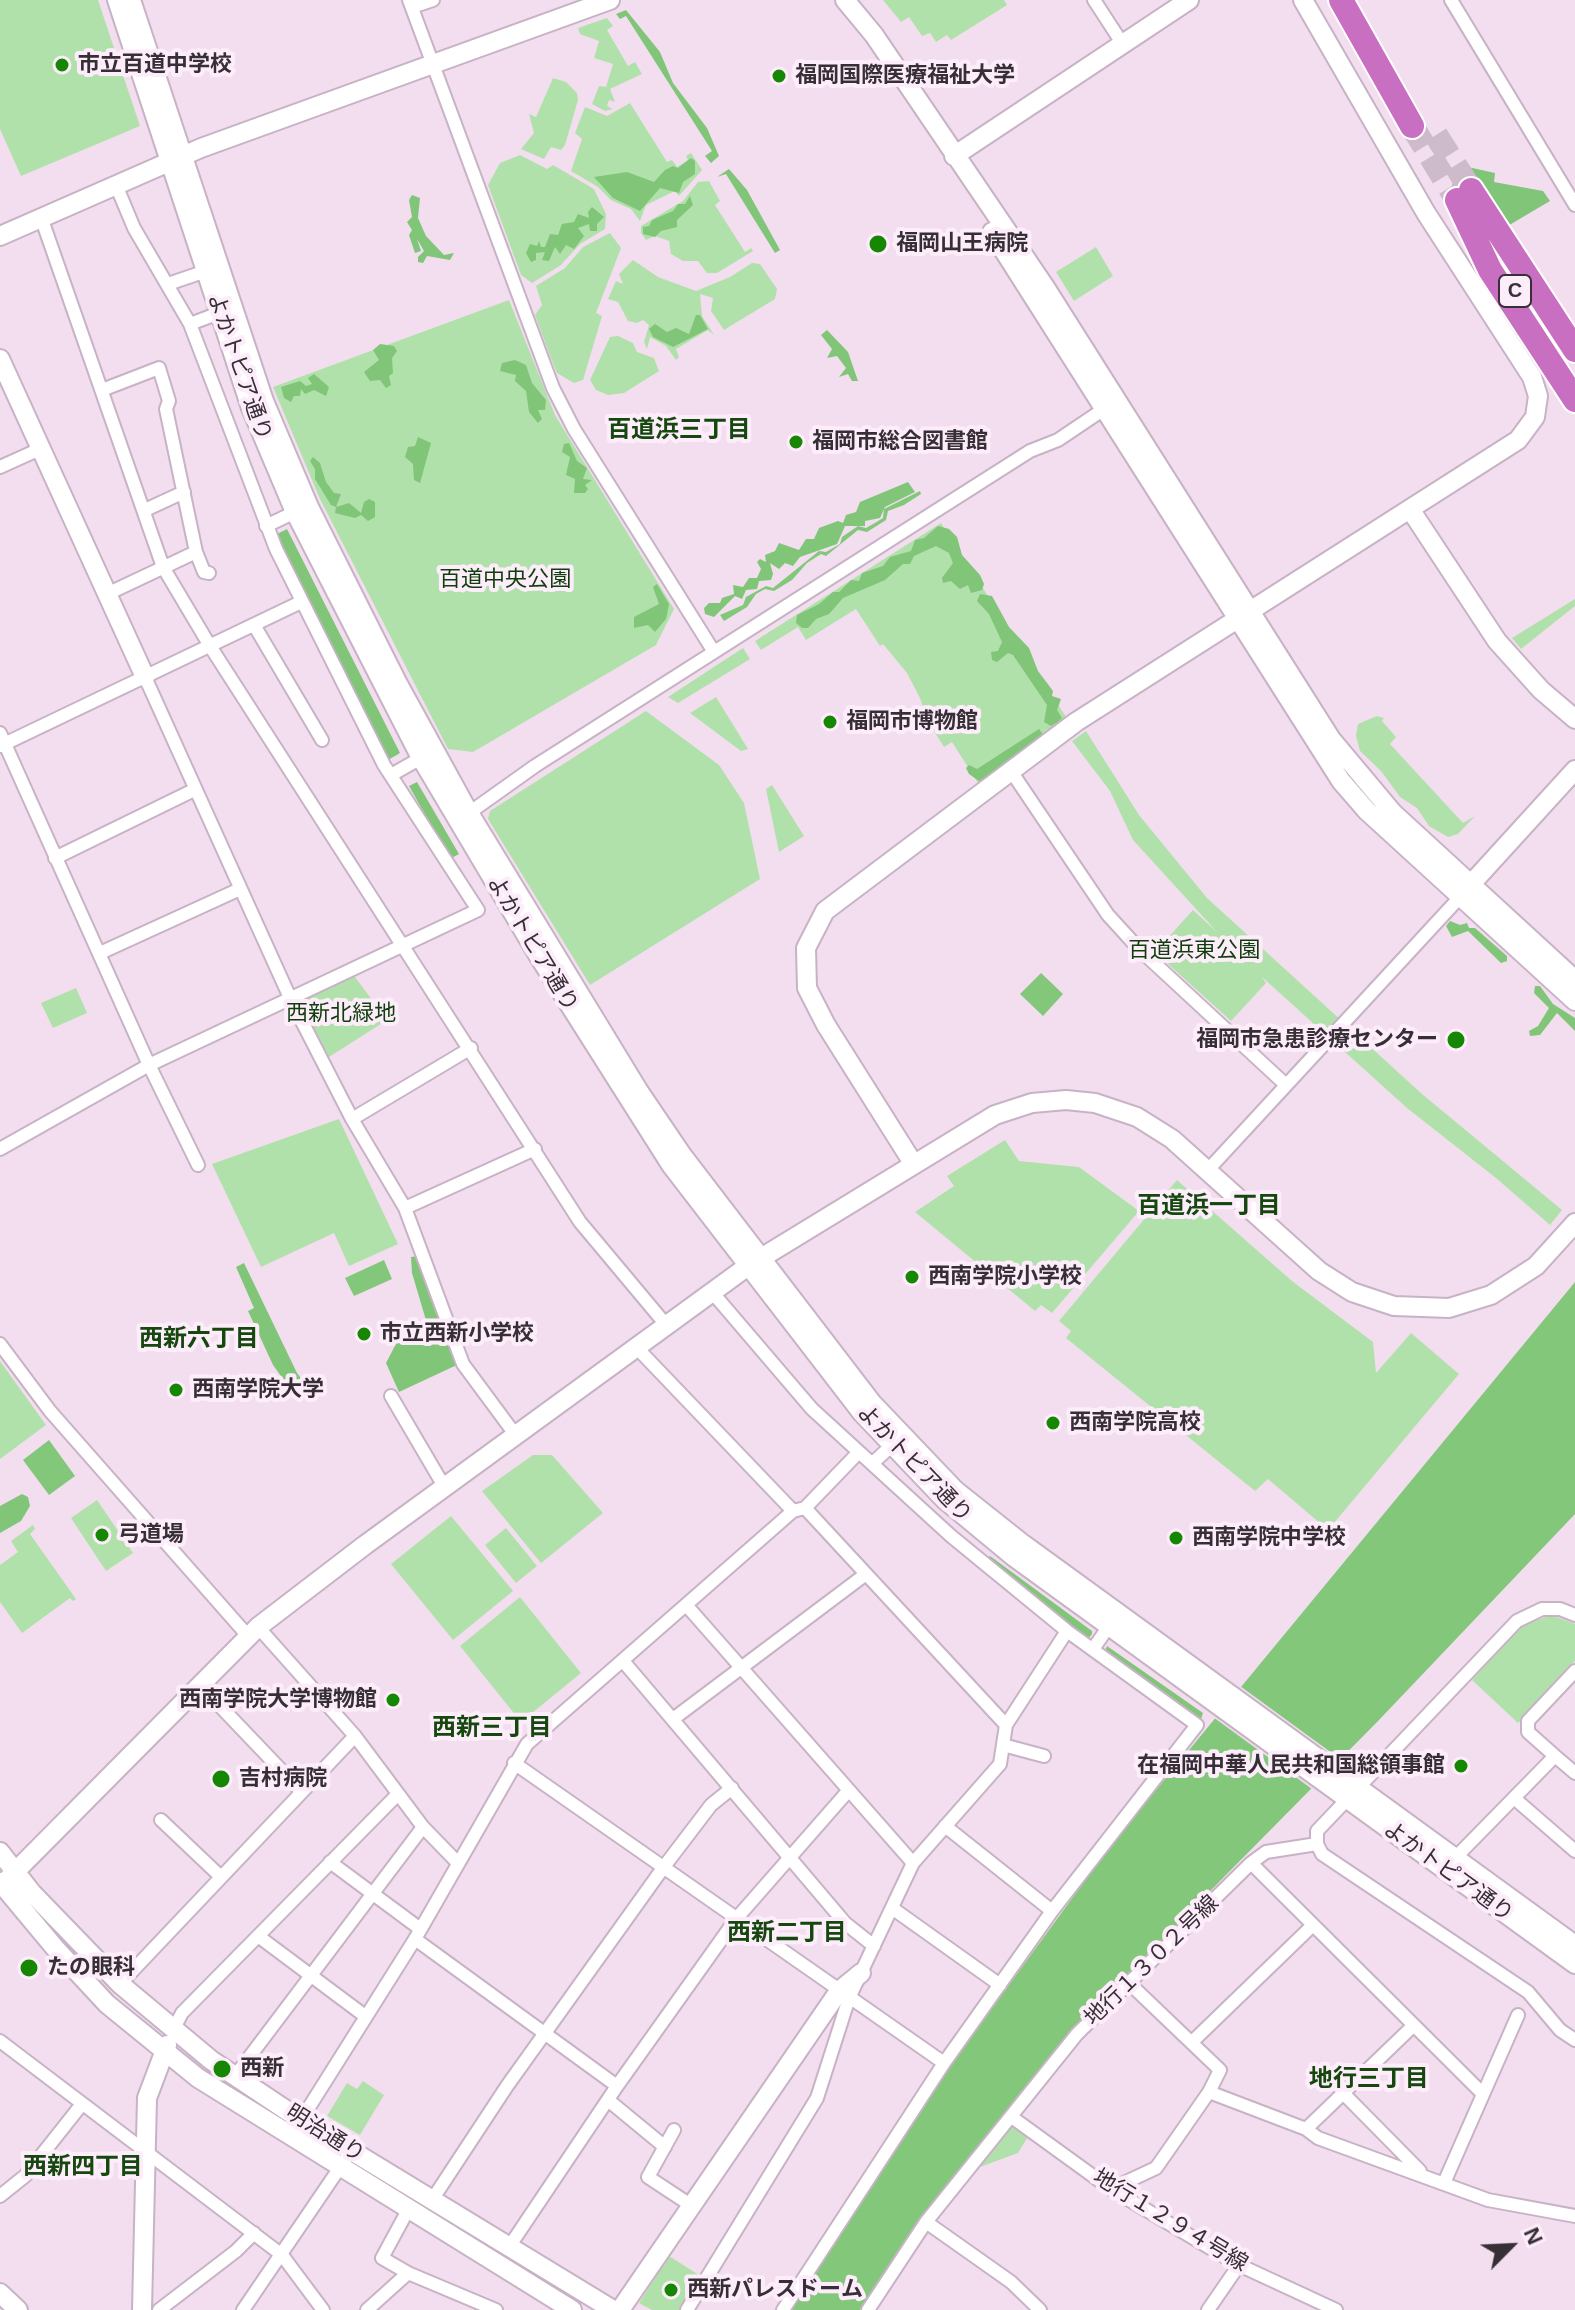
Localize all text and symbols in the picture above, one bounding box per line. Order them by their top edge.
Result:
place label: 市立百道中学校 [78,52,232,78]
marker: 市立百道中学校 [53,56,71,74]
place label: 福岡国際医療福祉大学 [795,63,1015,89]
marker: 福岡国際医療福祉大学 [770,67,788,85]
place label: 福岡山王病院 [896,231,1028,257]
marker: 福岡山王病院 [867,233,889,255]
road number: C [1499,275,1531,307]
street label: よかトピア通り [201,290,277,444]
district label: 百道浜三丁目 [607,416,751,444]
place label: 福岡市総合図書館 [812,429,988,455]
marker: 福岡市総合図書館 [787,433,805,451]
park label: 百道中央公園 [439,567,571,593]
place label: 福岡市博物館 [846,709,978,735]
marker: 福岡市博物館 [821,713,839,731]
street label: よかトピア通り [481,871,583,1017]
park label: 百道浜東公園 [1128,938,1260,964]
park label: 西新北緑地 [286,1001,396,1027]
place label: 福岡市急患診療センター [1196,1027,1438,1053]
marker: 福岡市急患診療センター [1445,1029,1467,1051]
district label: 百道浜一丁目 [1137,1192,1281,1220]
place label: 西南学院小学校 [928,1264,1082,1290]
marker: 西南学院小学校 [903,1268,921,1286]
place label: 市立西新小学校 [380,1321,534,1347]
district label: 西新六丁目 [139,1325,259,1353]
marker: 市立西新小学校 [355,1325,373,1343]
place label: 西南学院大学 [192,1377,324,1403]
marker: 西南学院大学 [167,1381,185,1399]
street label: よかトピア通り [851,1399,977,1529]
place label: 西南学院高校 [1069,1410,1201,1436]
marker: 西南学院高校 [1044,1414,1062,1432]
place label: 弓道場 [118,1522,184,1548]
place label: 西南学院中学校 [1192,1525,1346,1551]
marker: 弓道場 [93,1526,111,1544]
marker: 西南学院中学校 [1167,1529,1185,1547]
place label: 西南学院大学博物館 [179,1687,377,1713]
marker: 西南学院大学博物館 [384,1691,402,1709]
district label: 西新三丁目 [432,1714,552,1742]
place label: 在福岡中華人民共和国総領事館 [1137,1753,1445,1779]
marker: 在福岡中華人民共和国総領事館 [1452,1757,1470,1775]
place label: 吉村病院 [239,1766,327,1792]
marker: 吉村病院 [210,1768,232,1790]
street label: よかトピア通り [1378,1816,1518,1928]
street label: 地行１３０２号線 [1080,1890,1224,2032]
district label: 西新二丁目 [727,1919,847,1947]
place label: たの眼科 [47,1955,135,1981]
marker: たの眼科 [18,1957,40,1979]
place label: 西新 [240,2056,284,2082]
marker: 西新 [211,2058,233,2080]
district label: 地行三丁目 [1309,2065,1429,2093]
street label: 明治通り [281,2099,369,2169]
district label: 西新四丁目 [23,2153,143,2181]
street label: 地行１２９４号線 [1088,2164,1252,2278]
north arrow [1471,2206,1551,2286]
text: N [1519,2224,1548,2248]
place label: 西新パレスドーム [687,2277,863,2303]
marker: 西新パレスドーム [662,2281,680,2299]

